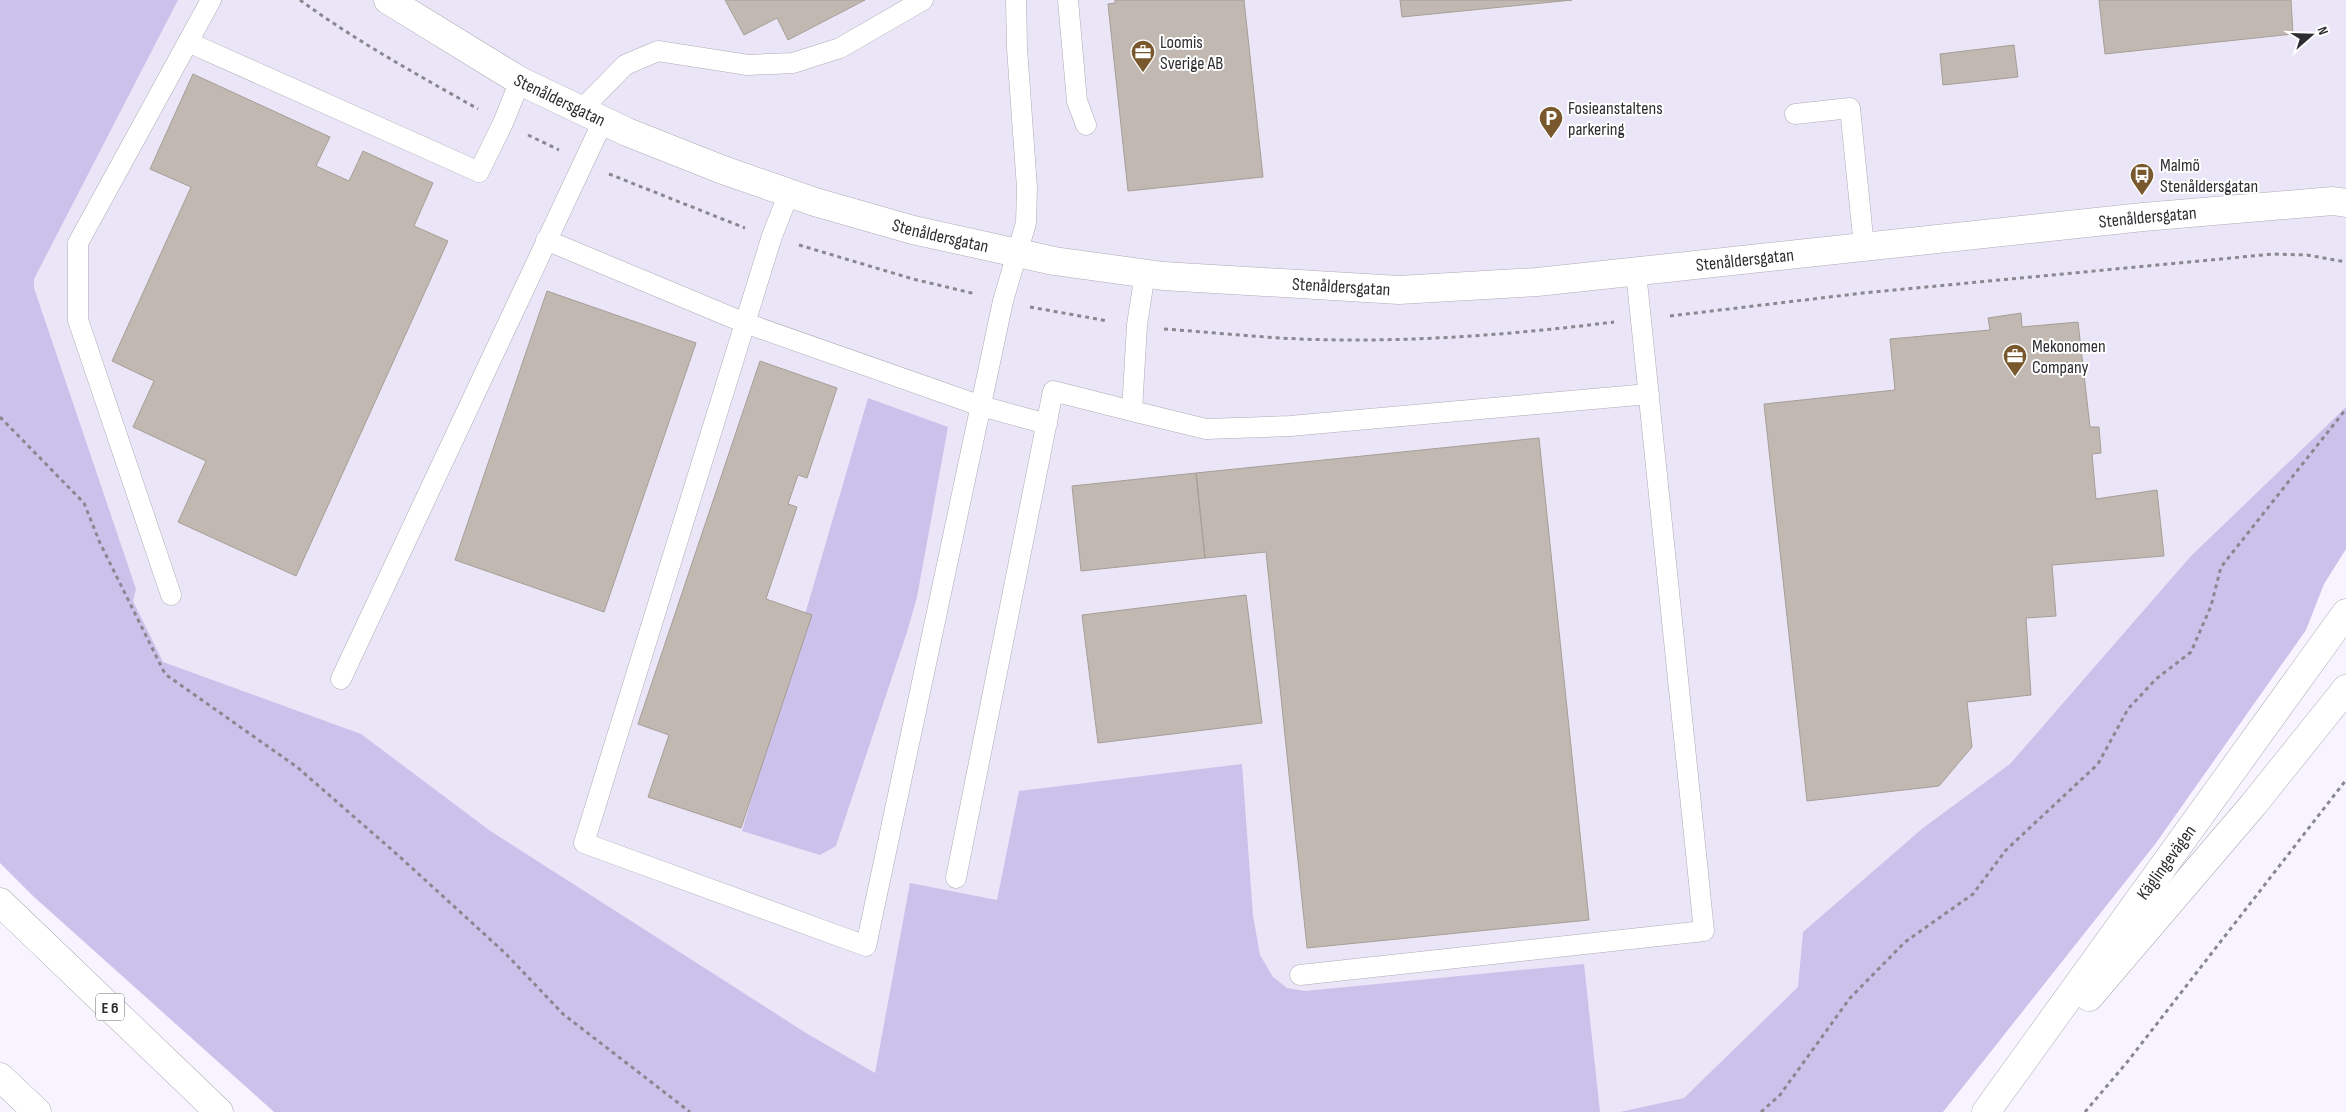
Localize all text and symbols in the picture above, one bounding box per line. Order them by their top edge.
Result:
north arrow [2286,10,2336,60]
text: N [2313,24,2332,37]
place label: Loomis Sverige AB [1160,32,1223,74]
office icon: Loomis Sverige AB [1130,39,1156,73]
street label: Stenåldersgatan [510,70,609,131]
place label: Fosieanstaltens parkering [1568,98,1663,140]
parking icon: Fosieanstaltens parkering [1538,105,1564,139]
place label: Malmö Stenåldersgatan [2160,155,2258,197]
bus stop icon: Malmö Stenåldersgatan [2129,162,2155,196]
street label: Stenåldersgatan [2098,203,2197,233]
street label: Stenåldersgatan [890,215,991,257]
street label: Stenåldersgatan [1695,245,1795,276]
street label: Stenåldersgatan [1292,274,1391,300]
place label: Mekonomen Company [2032,336,2106,378]
office icon: Mekonomen Company [2002,343,2028,377]
street label: Käglingevägen [2133,821,2201,904]
road number: E 6 [96,994,124,1020]

